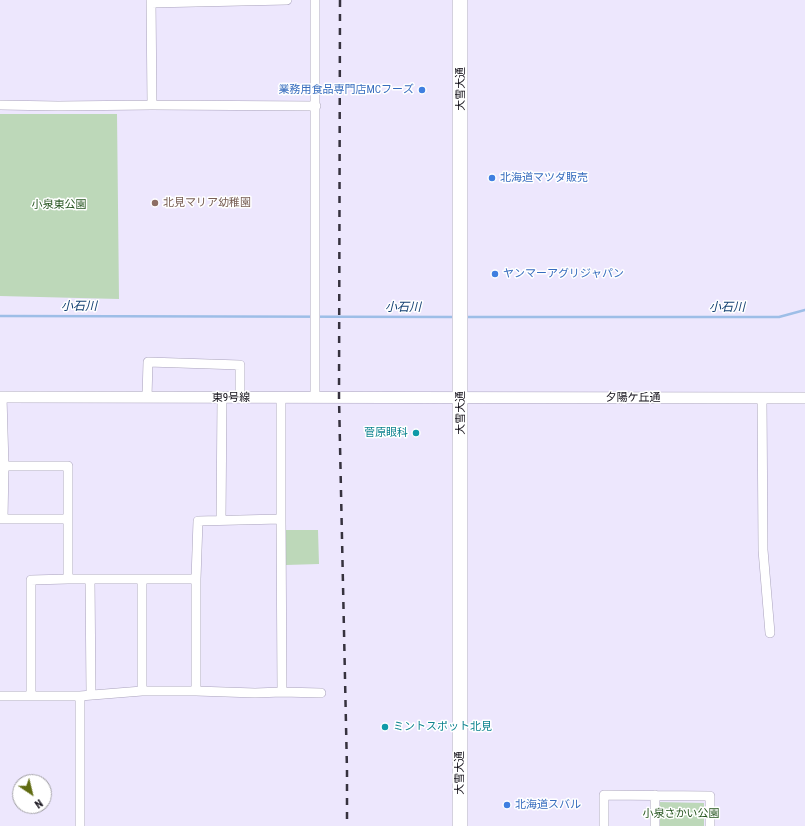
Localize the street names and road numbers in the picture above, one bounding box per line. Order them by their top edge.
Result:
street label: 大雪大通 [454,67,468,111]
street label: 東9号線 [212,391,250,405]
street label: 大雪大通 [454,391,468,435]
street label: 夕陽ケ丘通 [606,391,660,405]
street label: 大雪大通 [453,751,467,795]

